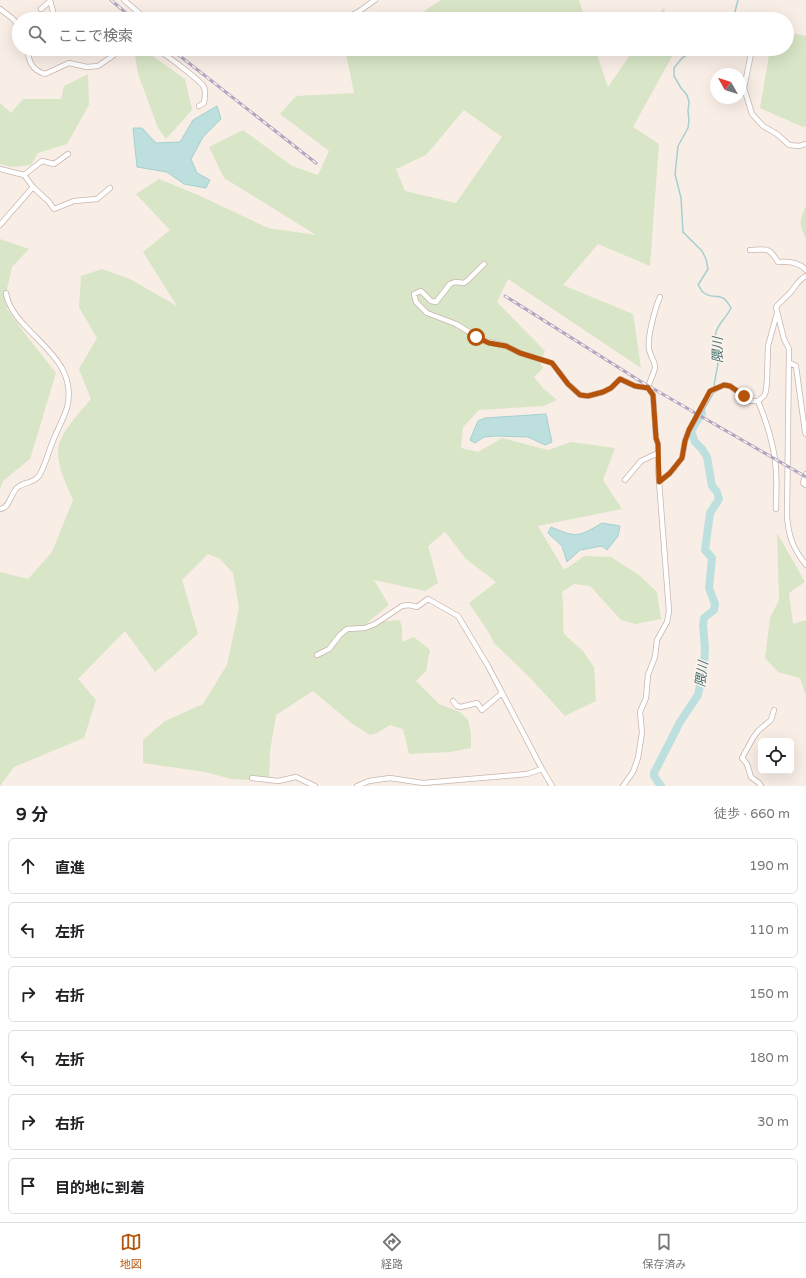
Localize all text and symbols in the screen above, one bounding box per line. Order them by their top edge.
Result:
search box [12,12,794,56]
icon: search [26,23,48,45]
text: ここで検索 [58,27,133,45]
north arrow [710,68,746,104]
route start [467,328,485,346]
water label: 隈川 [710,335,726,363]
route end [735,387,753,405]
water label: 隈川 [692,658,712,688]
map controls [758,738,794,774]
button: locate [758,738,794,774]
text: 9 分 [16,804,48,825]
text: 徒歩 · 660 m [714,806,790,822]
icon: ahead [17,855,39,877]
text: 190 m [749,858,789,874]
text: 直進 [55,859,85,877]
icon: left [17,919,39,941]
text: 110 m [749,922,789,938]
text: 左折 [55,923,85,941]
icon: right [17,983,39,1005]
text: 150 m [749,986,789,1002]
text: 右折 [55,987,85,1005]
icon: left [17,1047,39,1069]
text: 180 m [749,1050,789,1066]
text: 左折 [55,1051,85,1069]
icon: right [17,1111,39,1133]
text: 30 m [757,1114,789,1130]
text: 右折 [55,1115,85,1133]
icon: arrive [17,1175,39,1197]
text: 目的地に到着 [55,1179,145,1197]
tab: 地図 [120,1231,142,1271]
tab: 経路 [381,1231,403,1271]
tab: 保存済み [642,1231,686,1271]

